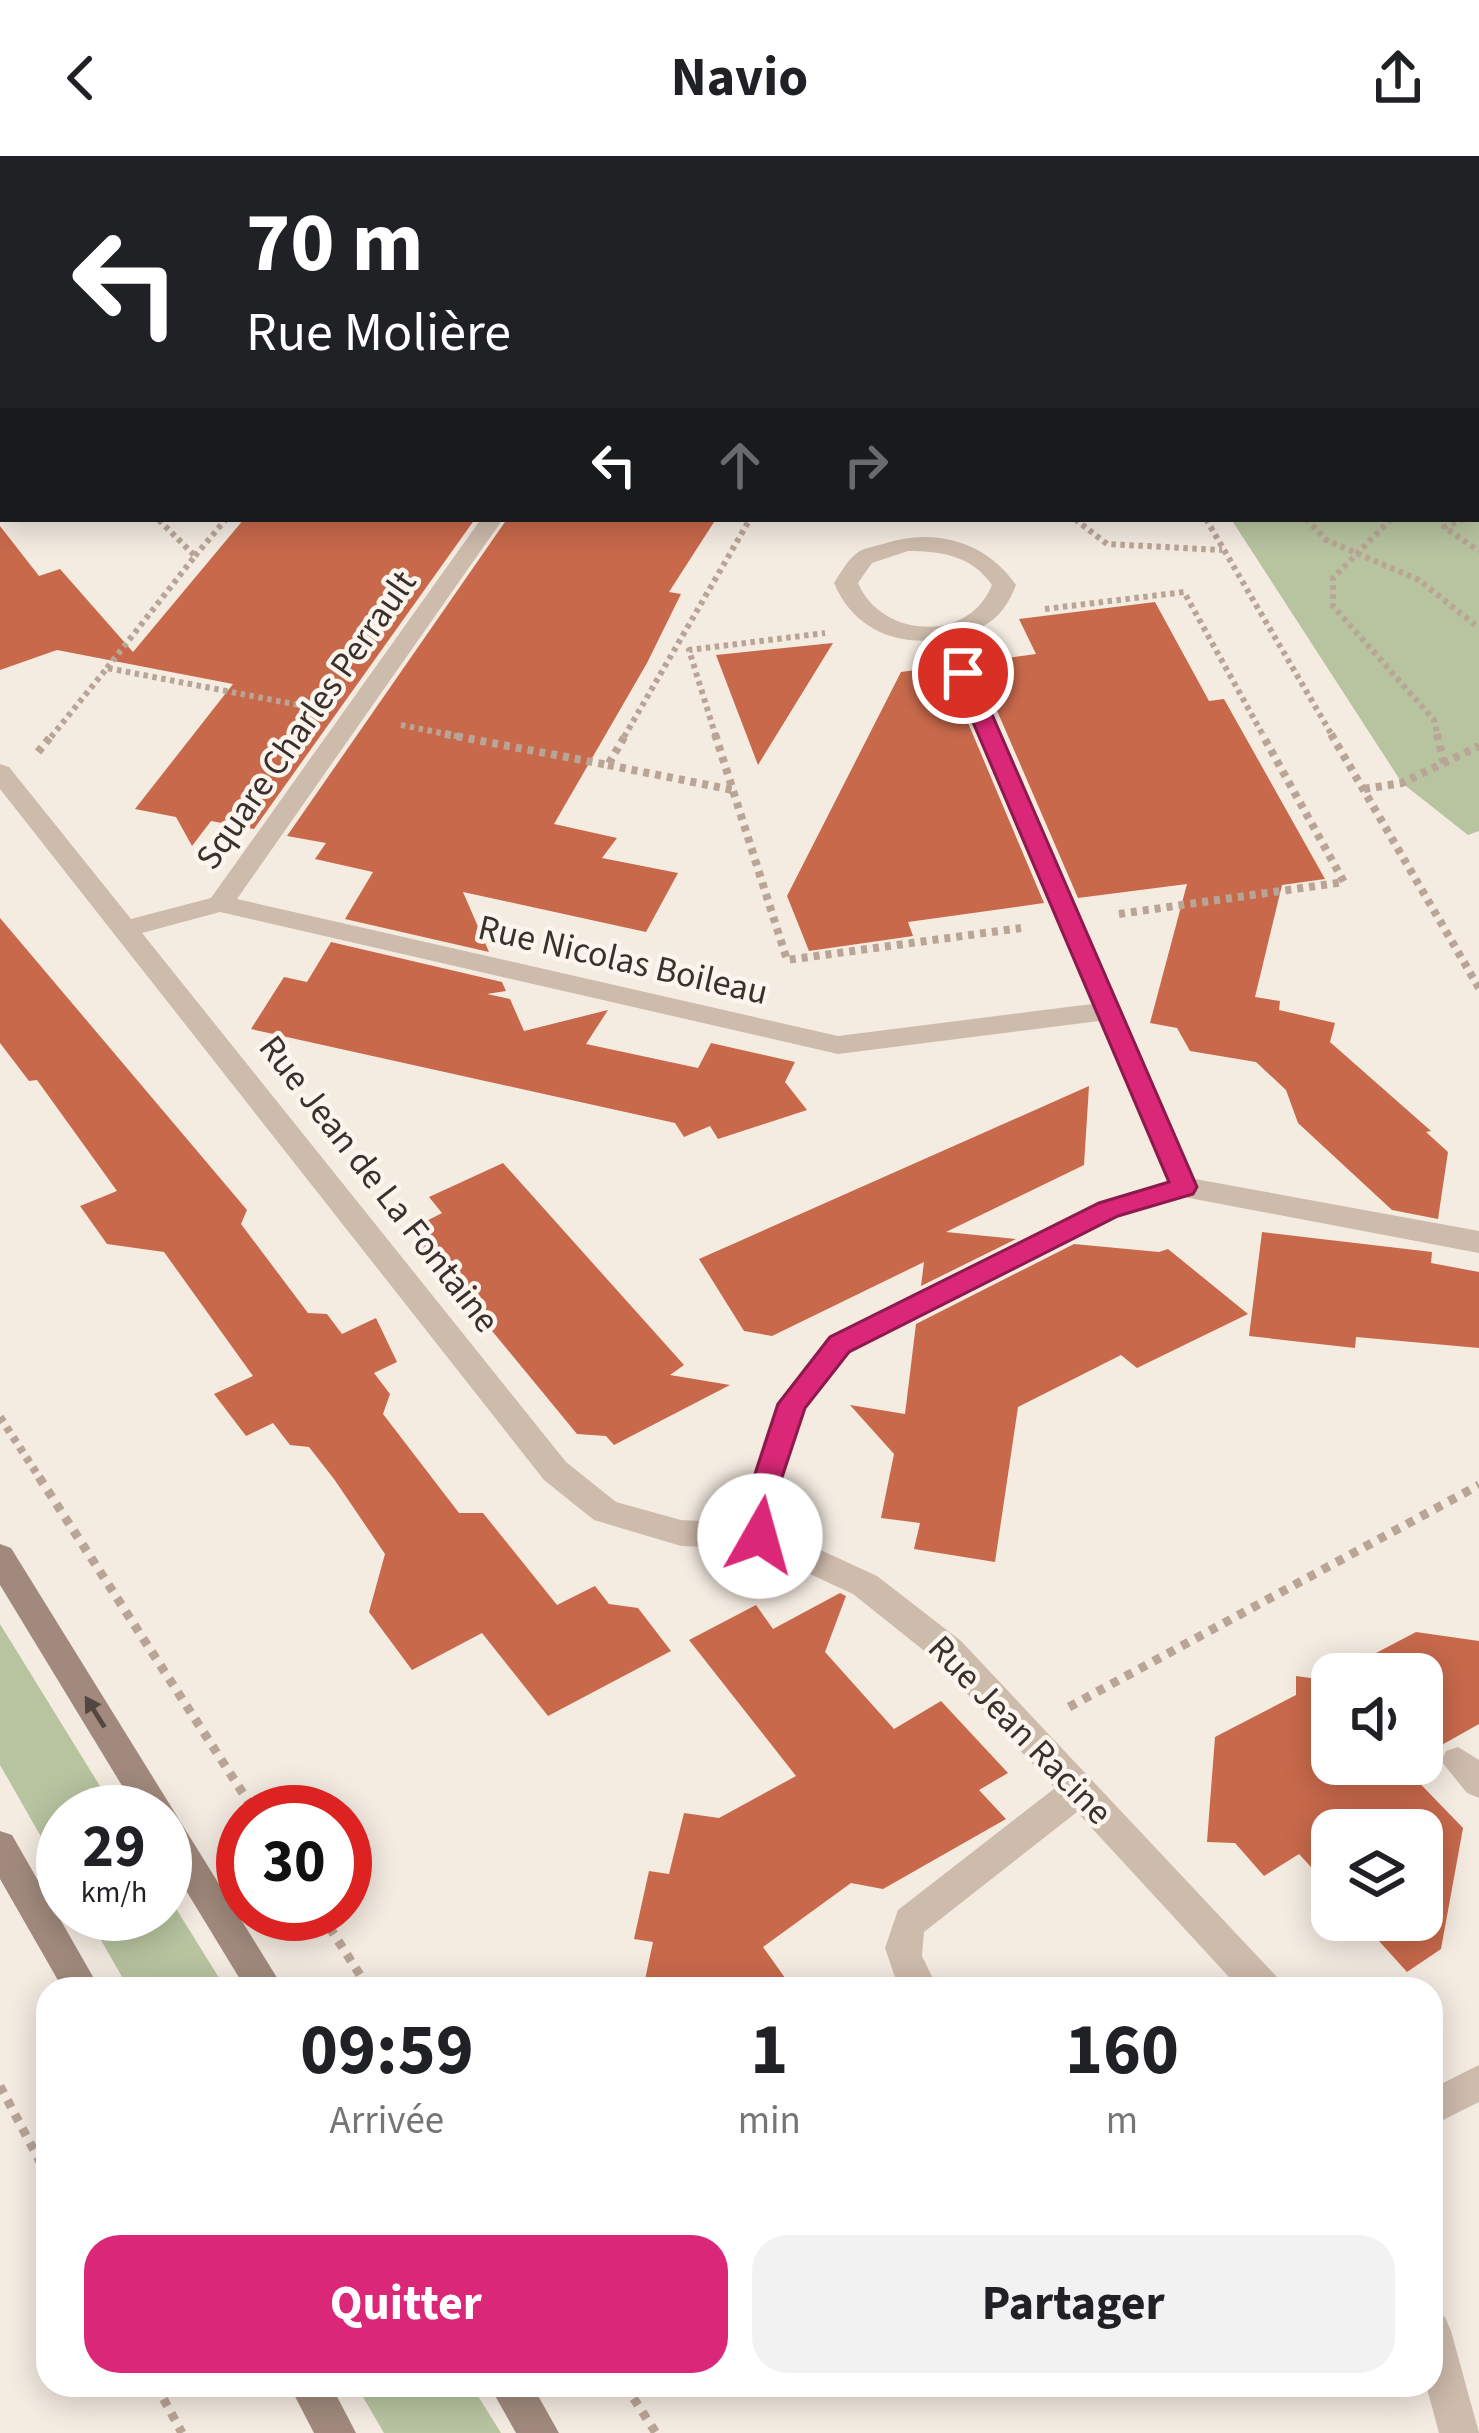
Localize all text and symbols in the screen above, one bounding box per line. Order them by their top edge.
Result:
text: Navio [671,40,808,117]
icon: back [48,45,114,111]
icon: share [1365,45,1431,111]
text: 70 m [246,184,424,304]
icon: left [48,204,204,360]
text: Rue Molière [246,295,511,372]
icon: left [581,432,647,498]
icon: ahead [707,432,773,498]
icon: right [833,432,899,498]
street label: Square Charles Perrault [183,560,429,880]
pin [912,622,1014,724]
icon: arrive [930,640,996,706]
street label: Rue Nicolas Boileau [473,902,773,1018]
street label: Rue Jean de La Fontaine [247,1024,511,1344]
position arrow [697,1473,823,1599]
street label: Rue Jean Racine [916,1624,1124,1836]
map controls [1311,1653,1443,1941]
button: sound [1311,1653,1443,1785]
one-way arrow [85,1695,106,1729]
speed limit sign: 30 [216,1785,372,1941]
text: 29 [82,1805,146,1890]
button: layers [1311,1809,1443,1941]
text: km/h [81,1871,147,1914]
text: 09:59 [300,1999,474,2102]
text: 1 [750,1999,788,2102]
text: 160 [1065,1999,1179,2102]
text: Arrivée [330,2093,444,2149]
text: min [738,2093,801,2149]
text: m [1106,2093,1138,2149]
button: Quitter [84,2235,728,2373]
button: Partager [752,2235,1395,2373]

